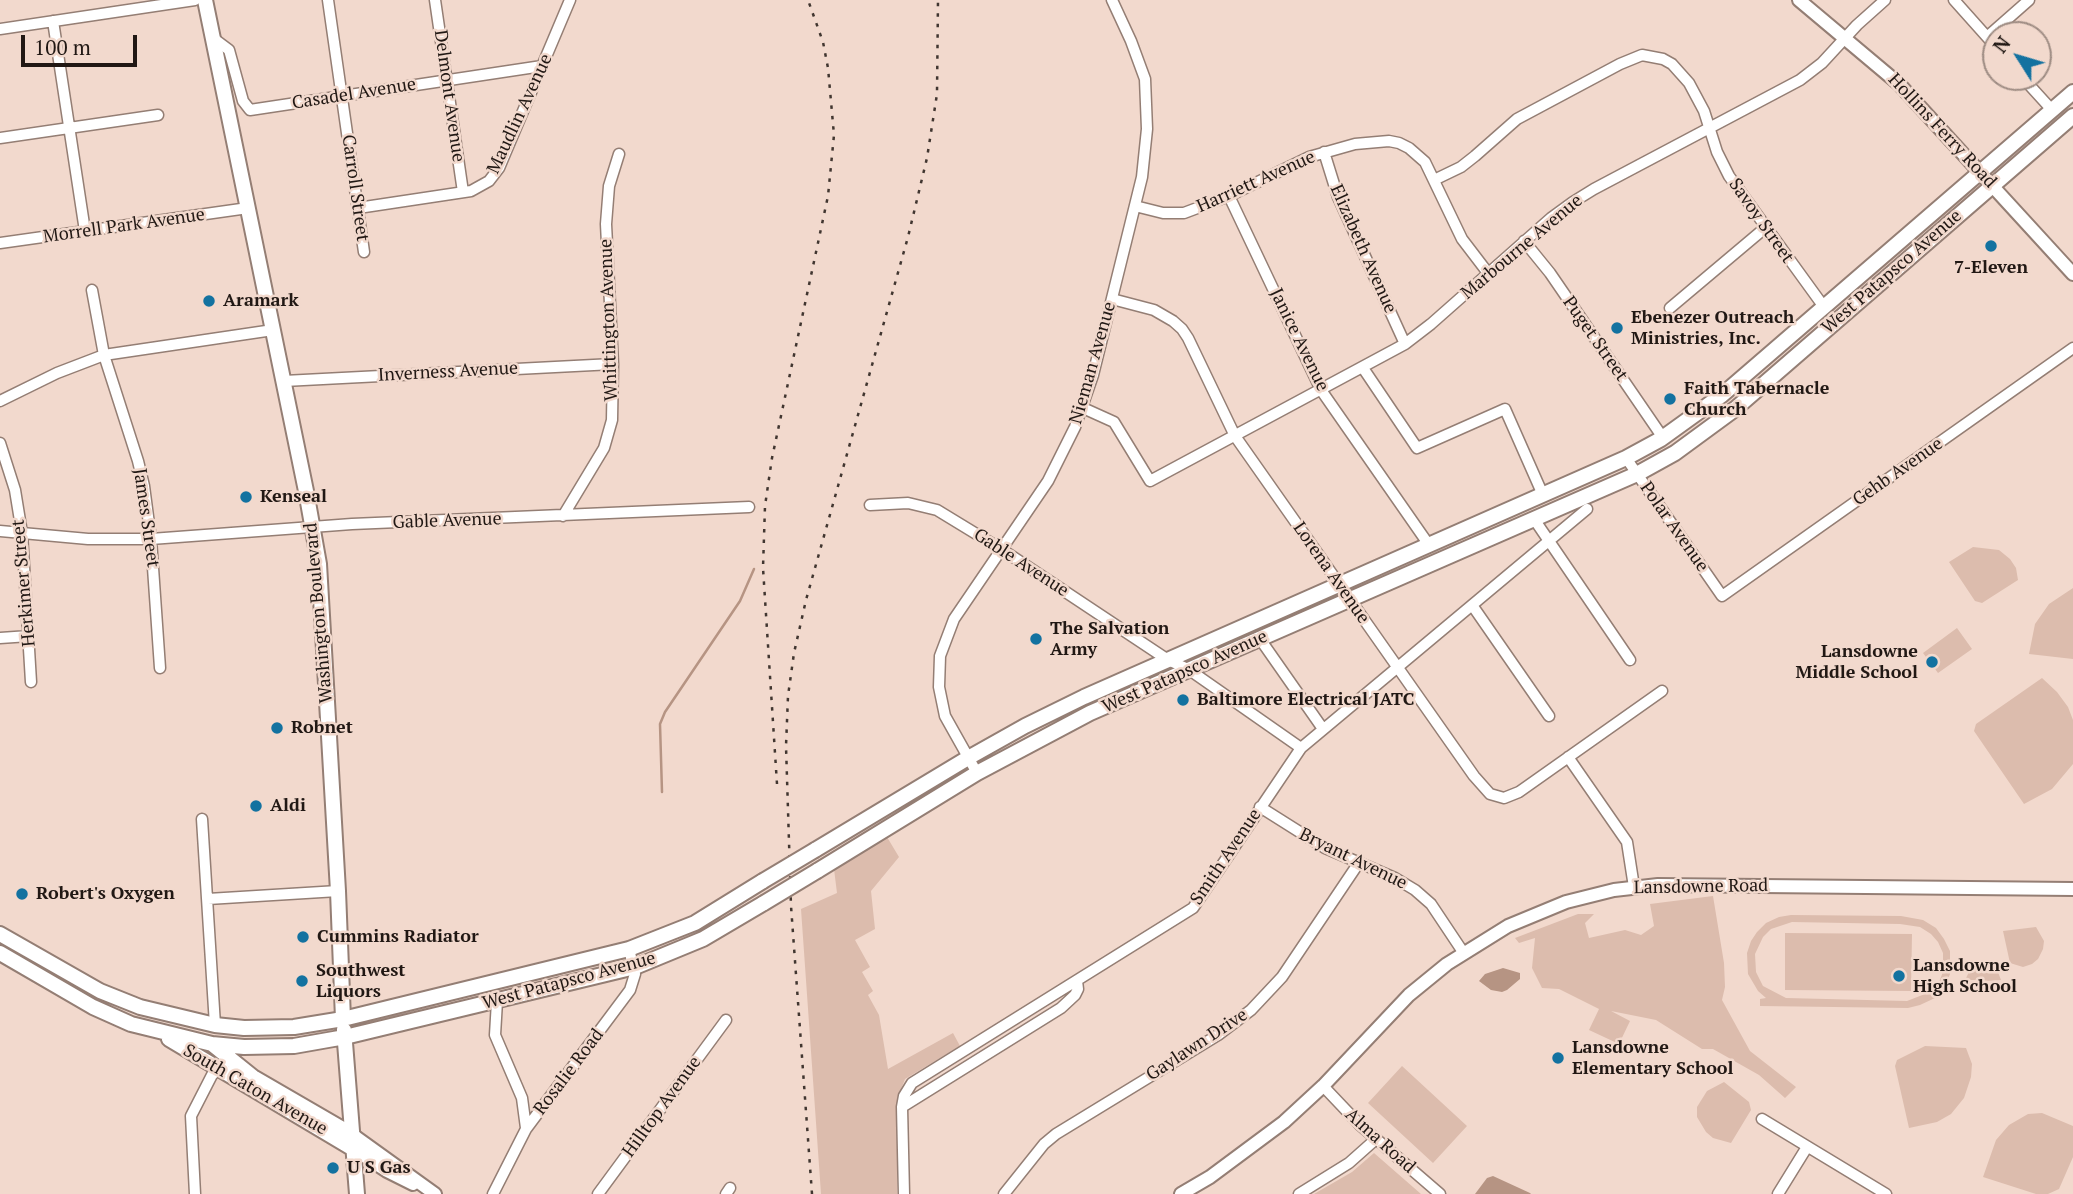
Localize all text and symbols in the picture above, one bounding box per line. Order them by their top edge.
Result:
scale bar [24,21,140,65]
north arrow [1982,21,2052,91]
street label: Delmont Avenue [429,28,469,164]
text: N [1987,31,2016,58]
text: 100 m [34,33,91,61]
street label: Maudlin Avenue [483,51,557,177]
street label: Hollins Ferry Road [1883,69,2001,193]
street label: Casadel Avenue [290,74,418,114]
street label: Carroll Street [337,133,373,243]
street label: Harriett Avenue [1194,146,1318,218]
street label: Savoy Street [1724,174,1798,268]
street label: Elizabeth Avenue [1325,181,1401,317]
street label: Marbourne Avenue [1457,190,1587,304]
street label: Morrell Park Avenue [42,204,206,248]
street label: West Patapsco Avenue [1818,205,1966,339]
marker: 7-Eleven [1983,238,1999,254]
street label: Whittington Avenue [595,239,623,401]
place label: 7-Eleven [1954,257,2028,279]
street label: Janice Avenue [1265,285,1333,395]
place label: Aramark [223,290,299,312]
street label: Puget Street [1558,292,1632,386]
marker: Aramark [201,293,217,309]
street label: Nieman Avenue [1065,299,1121,427]
place label: Ebenezer Outreach Ministries, Inc. [1631,307,1794,350]
marker: Ebenezer Outreach Ministries, Inc. [1609,320,1625,336]
street label: Inverness Avenue [377,358,519,386]
place label: Faith Tabernacle Church [1684,378,1829,420]
marker: Faith Tabernacle Church [1662,391,1678,407]
street label: Gehb Avenue [1849,433,1947,511]
street label: James Street [128,467,164,569]
street label: Polar Avenue [1635,478,1713,576]
place label: Kenseal [260,486,327,508]
marker: Kenseal [238,489,254,505]
street label: Gable Avenue [392,508,502,534]
street label: Herkimer Street [8,518,40,648]
street label: Lorena Avenue [1288,518,1374,628]
street label: Washington Boulevard [300,522,338,704]
street label: Gable Avenue [969,524,1073,602]
place label: The Salvation Army [1050,618,1169,660]
street label: West Patapsco Avenue [1099,626,1271,718]
marker: The Salvation Army [1028,631,1044,647]
place label: Lansdowne Middle School [1796,641,1918,684]
marker: Lansdowne Middle School [1924,654,1940,670]
place label: Baltimore Electrical JATC [1197,689,1414,711]
marker: Baltimore Electrical JATC [1175,692,1191,708]
place label: Robnet [291,717,353,739]
marker: Robnet [269,720,285,736]
place label: Aldi [270,795,306,817]
marker: Aldi [248,798,264,814]
street label: Smith Avenue [1186,805,1266,909]
street label: Bryant Avenue [1296,824,1410,894]
street label: Lansdowne Road [1634,875,1768,899]
place label: Robert's Oxygen [36,883,175,905]
marker: Robert's Oxygen [14,886,30,902]
place label: Cummins Radiator [317,926,479,948]
marker: Cummins Radiator [295,929,311,945]
street label: West Patapsco Avenue [480,947,658,1015]
place label: Lansdowne High School [1913,955,2017,998]
place label: Southwest Liquors [316,960,406,1002]
marker: Lansdowne High School [1891,968,1907,984]
marker: Southwest Liquors [294,973,310,989]
street label: Gaylawn Drive [1142,1004,1252,1086]
street label: Rosalie Road [530,1025,608,1119]
place label: Lansdowne Elementary School [1572,1037,1734,1080]
street label: South Caton Avenue [179,1040,331,1140]
marker: Lansdowne Elementary School [1550,1050,1566,1066]
street label: Hilltop Avenue [618,1052,706,1162]
street label: Alma Road [1340,1104,1420,1178]
place label: U S Gas [347,1157,411,1179]
marker: U S Gas [325,1160,341,1176]

